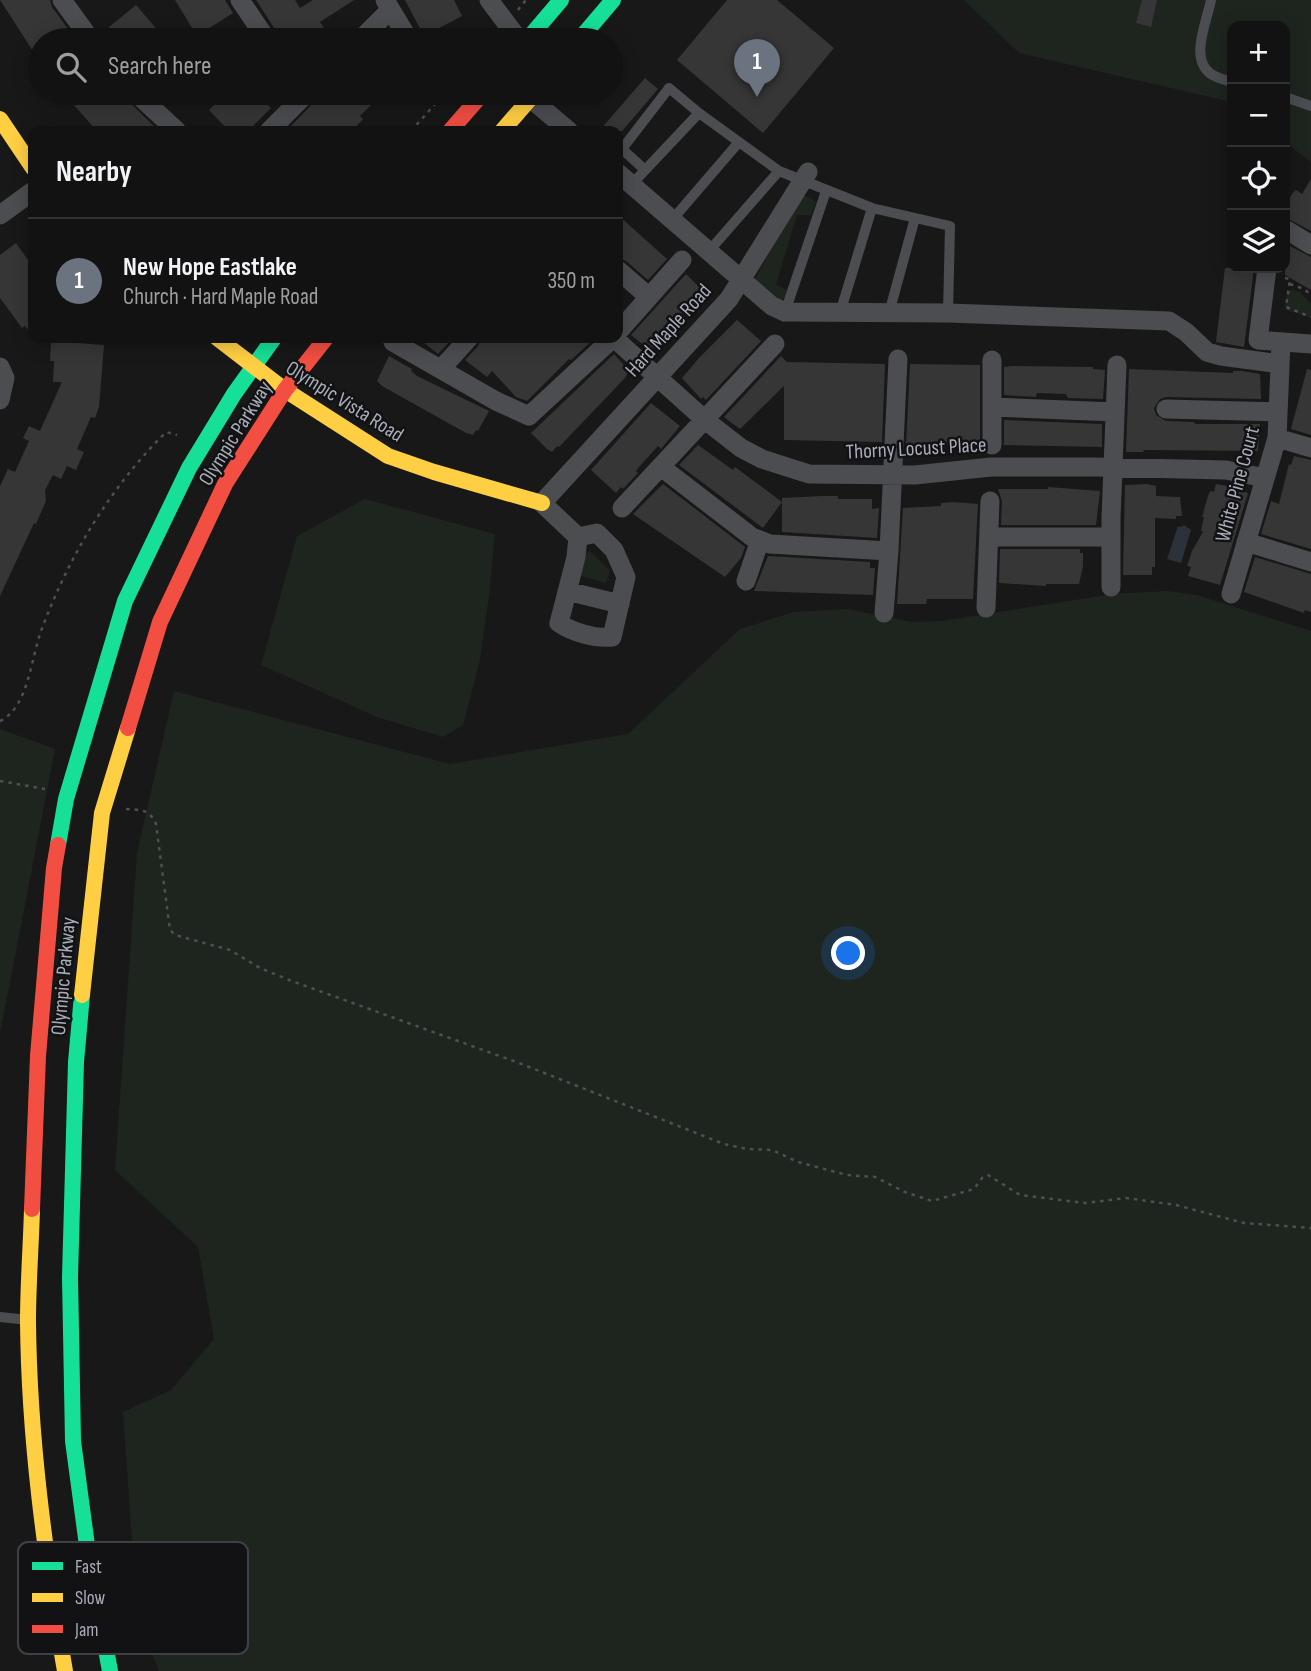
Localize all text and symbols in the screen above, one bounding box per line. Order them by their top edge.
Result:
map controls [1227,21,1290,273]
button: + [1227,21,1290,84]
search box [28,28,623,105]
pin: 1 [734,39,780,97]
icon: search [52,48,90,86]
text: Search here [108,51,211,82]
button: − [1227,84,1290,147]
button: locate [1227,147,1290,210]
text: Nearby [56,154,132,190]
button: layers [1227,210,1290,273]
text: New Hope Eastlake [123,252,297,283]
text: 1 [74,267,84,295]
text: 350 m [547,267,595,295]
street label: Hard Maple Road [620,279,717,382]
text: Church · Hard Maple Road [123,283,318,311]
street label: Olympic Vista Road [281,355,408,447]
street label: Olympic Parkway [193,376,277,490]
street label: White Pine Court [1210,424,1265,544]
street label: Thorny Locust Place [845,432,987,465]
street label: Olympic Parkway [46,916,81,1036]
your location [831,936,865,970]
legend [18,1542,248,1654]
text: Fast [75,1556,102,1579]
text: Slow [75,1587,105,1610]
text: Jam [74,1619,98,1642]

